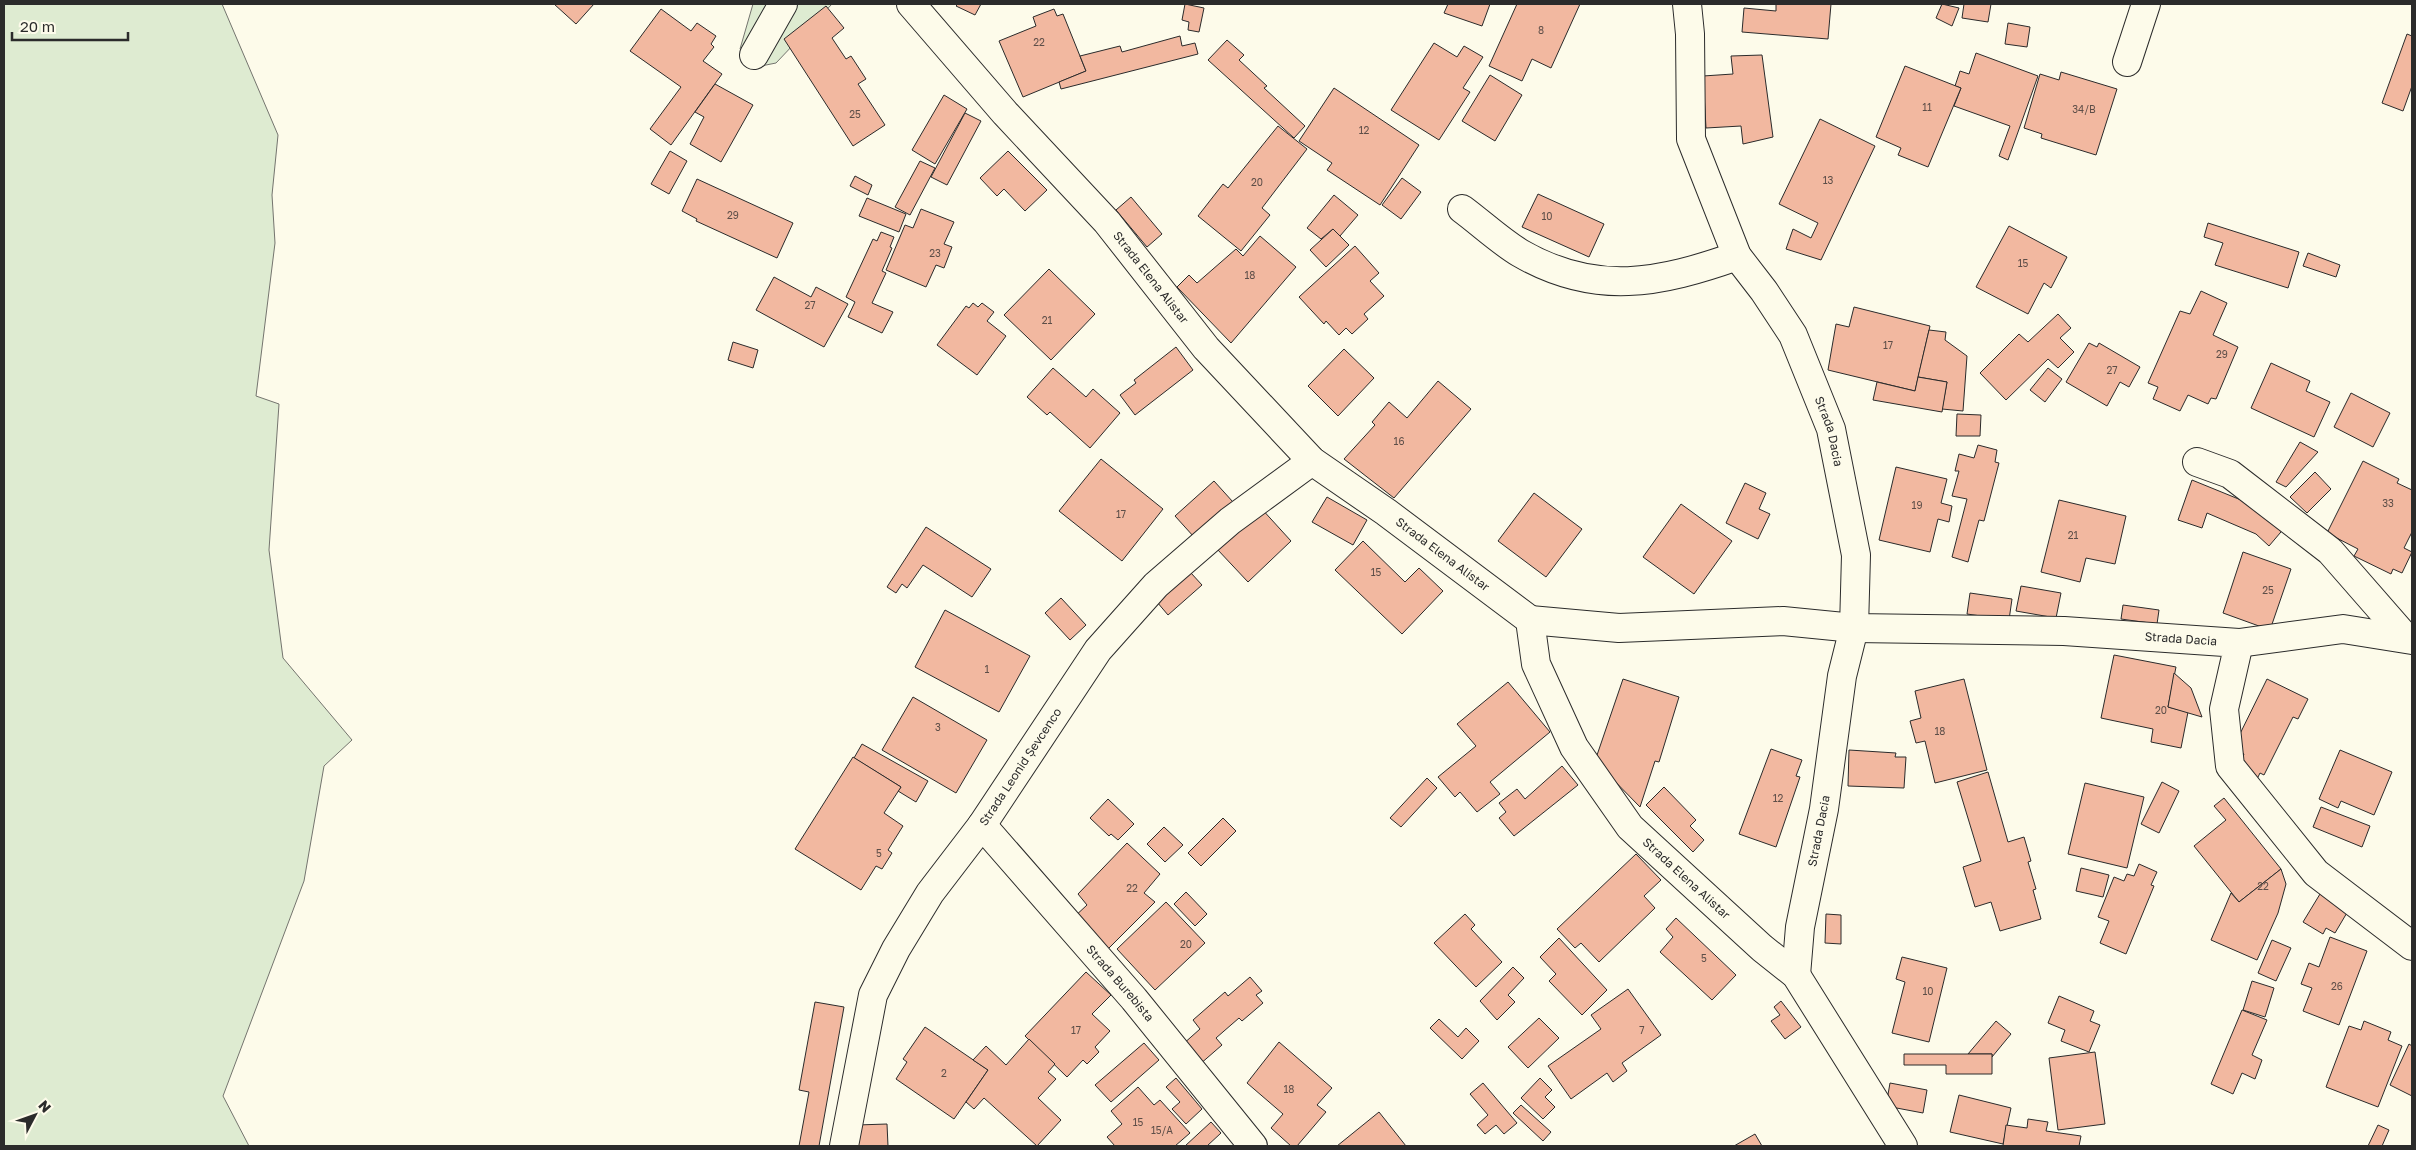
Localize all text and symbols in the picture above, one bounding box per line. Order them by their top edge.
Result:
scale bar [12,10,129,42]
text: 20 m [20,17,55,35]
house number: 8 [1538,24,1544,36]
house number: 22 [1033,36,1045,48]
house number: 11 [1922,101,1932,113]
house number: 34/B [2072,103,2096,115]
house number: 25 [849,108,861,120]
house number: 12 [1359,124,1370,136]
house number: 13 [1823,174,1833,186]
house number: 20 [1251,176,1263,188]
house number: 29 [727,209,739,221]
house number: 10 [1541,210,1553,222]
street label: Strada Elena Alistar [1110,228,1192,327]
house number: 23 [929,247,941,259]
house number: 15 [2018,257,2029,269]
house number: 18 [1245,269,1255,281]
house number: 27 [804,299,816,311]
house number: 21 [1042,314,1052,326]
house number: 17 [1883,339,1893,351]
house number: 29 [2216,348,2228,360]
house number: 27 [2106,364,2118,376]
street label: Strada Dacia [1812,394,1846,468]
house number: 16 [1394,435,1404,447]
house number: 33 [2382,497,2394,509]
house number: 19 [1912,499,1922,511]
house number: 17 [1116,508,1126,520]
street label: Strada Elena Alistar [1393,514,1493,594]
house number: 21 [2068,529,2078,541]
house number: 15 [1371,566,1382,578]
house number: 25 [2262,584,2274,596]
street label: Strada Dacia [2144,629,2218,648]
house number: 1 [985,663,990,675]
house number: 20 [2155,704,2167,716]
street label: Strada Leonid Șevcenco [976,705,1065,828]
house number: 3 [935,721,941,733]
house number: 18 [1935,725,1945,737]
house number: 12 [1773,792,1784,804]
street label: Strada Dacia [1804,794,1833,868]
street label: Strada Elena Alistar [1640,834,1734,922]
house number: 5 [876,847,882,859]
house number: 22 [2257,880,2269,892]
house number: 22 [1126,882,1138,894]
house number: 20 [1180,938,1192,950]
street label: Strada Burebista [1083,942,1157,1024]
house number: 5 [1701,952,1707,964]
house number: 26 [2331,980,2343,992]
house number: 10 [1922,985,1934,997]
house number: 17 [1071,1024,1081,1036]
house number: 7 [1639,1024,1645,1036]
house number: 2 [941,1067,947,1079]
house number: 18 [1284,1083,1294,1095]
north arrow [10,1090,60,1140]
text: N [35,1097,55,1116]
house number: 15 [1133,1116,1144,1128]
house number: 15/A [1151,1124,1173,1136]

